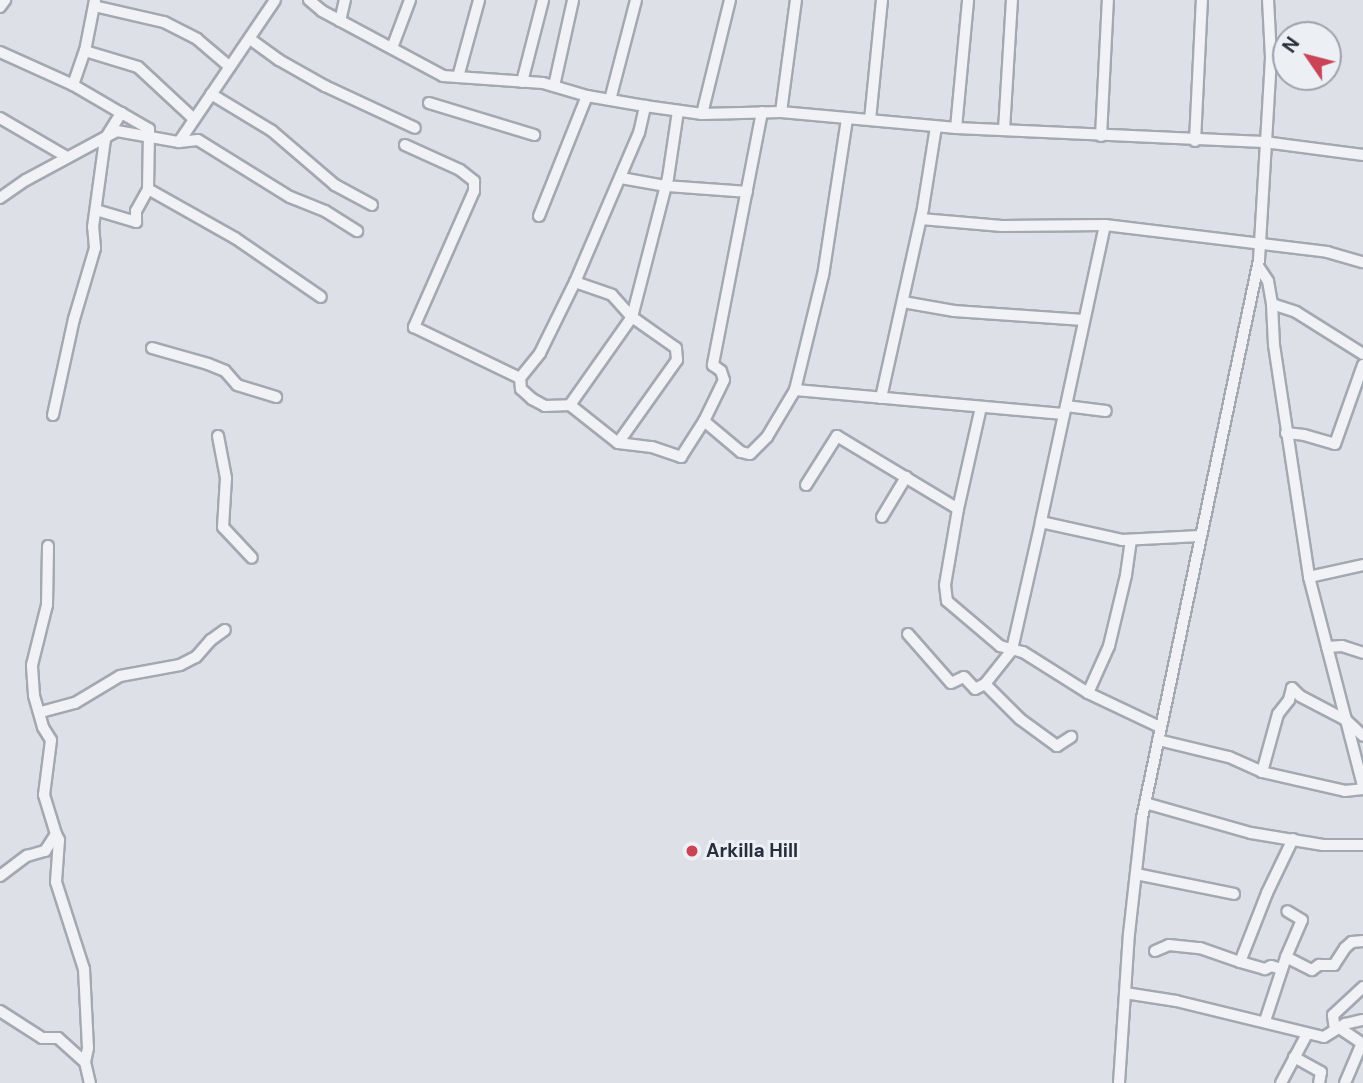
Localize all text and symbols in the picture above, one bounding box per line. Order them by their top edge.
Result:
north arrow [1272,21,1342,91]
text: N [1277,32,1305,58]
place label: Arkilla Hill [706,840,798,862]
marker: Arkilla Hill [684,843,700,859]

